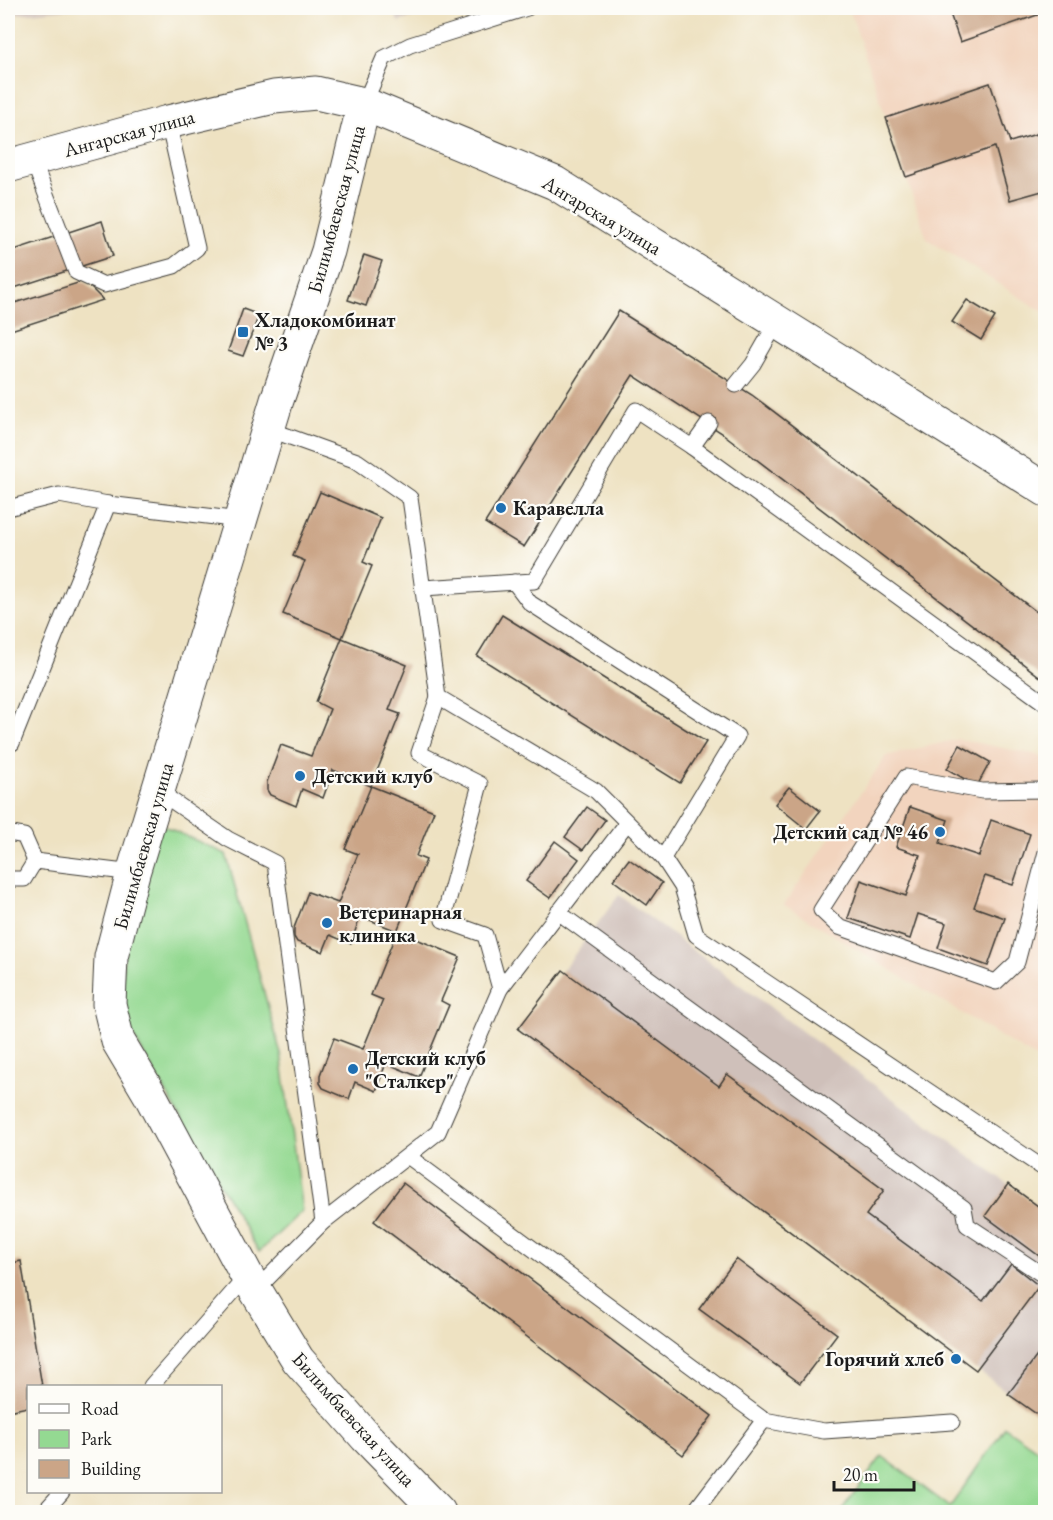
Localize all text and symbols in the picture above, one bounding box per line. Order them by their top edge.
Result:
street label: Ангарская улица [60,103,197,163]
street label: Билимбаевская улица [301,122,371,296]
street label: Ангарская улица [537,169,666,261]
place label: Хладокомбинат № 3 [254,307,396,356]
marker: Хладокомбинат № 3 [236,325,250,339]
place label: Каравелла [513,495,604,521]
marker: Каравелла [494,501,508,515]
street label: Билимбаевская улица [107,759,179,933]
place label: Детский клуб [312,763,433,789]
marker: Детский клуб [293,769,307,783]
place label: Детский сад № 46 [773,819,928,845]
marker: Детский сад № 46 [933,825,947,839]
place label: Ветеринарная клиника [339,899,463,948]
marker: Ветеринарная клиника [320,916,334,930]
place label: Детский клуб "Сталкер" [365,1045,486,1094]
marker: Детский клуб "Сталкер" [346,1062,360,1076]
street label: Билимбаевская улица [286,1346,422,1492]
place label: Горячий хлеб [825,1346,944,1372]
marker: Горячий хлеб [949,1352,963,1366]
legend [27,1385,222,1493]
text: Road [81,1397,120,1420]
text: Park [81,1427,112,1450]
scale bar [834,1454,914,1492]
text: Building [81,1457,141,1480]
text: 20 m [843,1463,878,1486]

